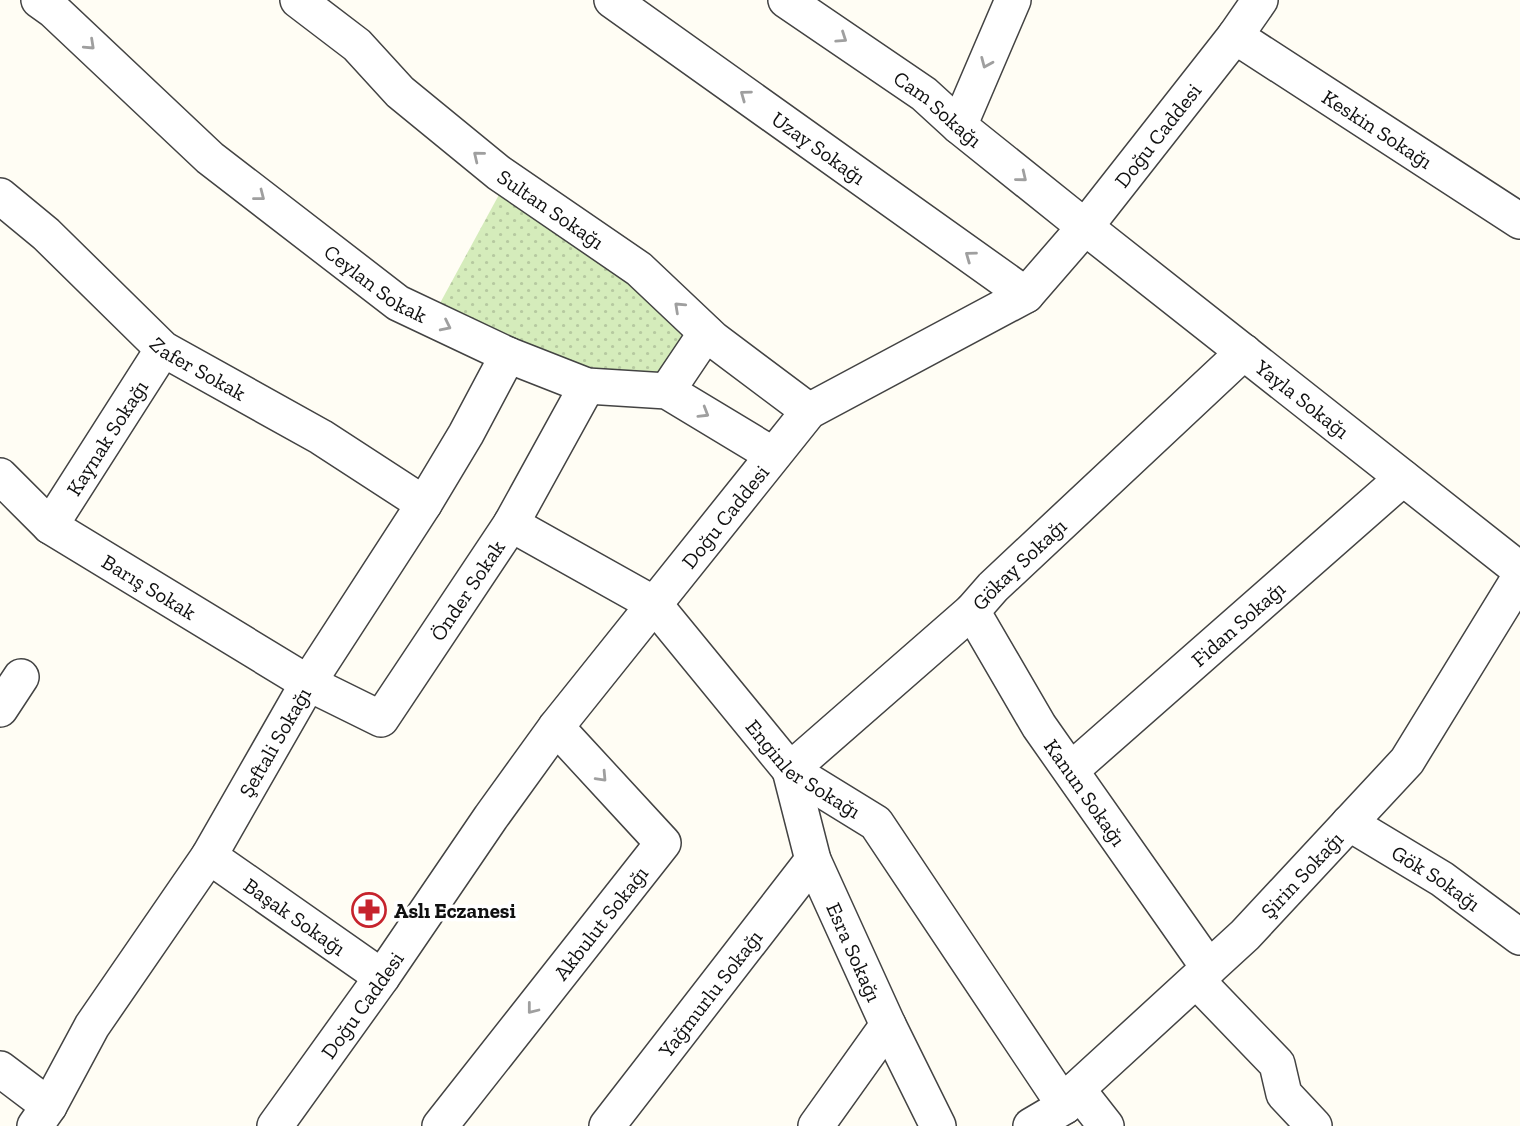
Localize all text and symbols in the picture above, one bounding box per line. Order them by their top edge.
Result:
one-way arrow [834,30,847,42]
one-way arrow [82,37,95,49]
one-way arrow [980,56,994,68]
street label: Cam Sokağı [889,65,987,152]
street label: Doğu Caddesi [1109,78,1206,192]
street label: Keskin Sokağı [1318,84,1437,173]
one-way arrow [740,91,753,103]
street label: Uzay Sokağı [767,105,871,189]
one-way arrow [473,152,486,164]
street label: Sultan Sokağı [493,163,609,254]
one-way arrow [1015,168,1027,181]
one-way arrow [252,188,265,201]
street label: Ceylan Sokak [320,238,431,327]
one-way arrow [965,252,978,264]
one-way arrow [674,303,687,316]
one-way arrow [439,318,451,332]
street label: Zafer Sokak [145,331,251,405]
street label: Yayla Sokağı [1250,353,1355,443]
street label: Kaynak Sokağı [60,375,153,500]
one-way arrow [696,405,709,418]
street label: Doğu Caddesi [676,459,774,573]
street label: Gökay Sokağı [966,513,1071,615]
street label: Önder Sokak [424,535,510,645]
street label: Barış Sokak [98,548,201,625]
street label: Fidan Sokağı [1186,575,1290,671]
street label: Şeftali Sokağı [233,683,316,801]
street label: Enginler Sokağı [741,714,866,823]
street label: Kanun Sokağı [1039,734,1132,851]
one-way arrow [594,769,606,782]
street label: Şirin Sokağı [1255,826,1348,923]
street label: Gök Sokağı [1387,839,1486,916]
street label: Akbulut Sokağı [548,861,653,984]
street label: Başak Sokağı [239,872,351,960]
pharmacy icon: Aslı Eczanesi [350,891,388,929]
place label: Aslı Eczanesi [394,898,516,923]
street label: Esra Sokağı [821,899,887,1005]
street label: Yağmurlu Sokağı [652,924,767,1063]
street label: Doğu Caddesi [315,947,408,1063]
one-way arrow [527,1002,540,1014]

